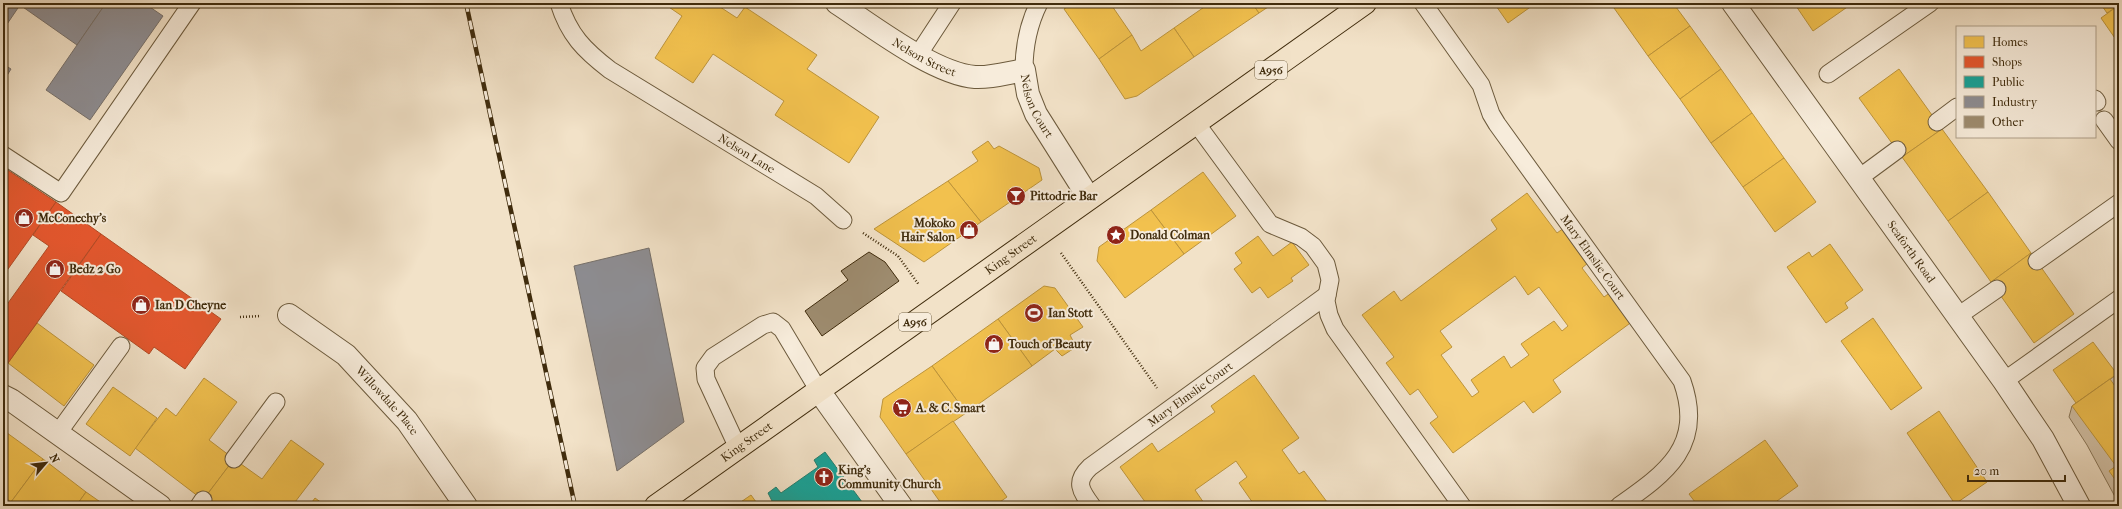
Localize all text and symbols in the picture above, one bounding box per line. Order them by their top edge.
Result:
legend [1956,26,2096,138]
street label: Nelson Street [890,35,958,80]
text: Homes [1992,35,2028,49]
text: Shops [1992,55,2022,69]
road number: A956 [1255,61,1287,79]
street label: Nelson Court [1018,73,1057,141]
text: Public [1992,75,2024,89]
text: Industry [1992,95,2038,109]
text: Other [1992,115,2024,129]
street label: Nelson Lane [716,131,778,176]
bar icon: Pittodrie Bar [1005,185,1027,207]
place label: Pittodrie Bar [1030,189,1098,203]
shop icon: McConechy's [13,207,35,229]
place label: McConechy's [37,211,107,226]
street label: Mary Elmslie Court [1558,212,1629,303]
place label: Mokoko Hair Salon [901,216,956,244]
street label: Seaforth Road [1884,218,1939,286]
shop icon: Mokoko Hair Salon [958,219,980,241]
place icon: Donald Colman [1105,224,1127,246]
place label: Donald Colman [1130,228,1211,242]
street label: King Street [982,231,1040,277]
shop icon: Bedz 2 Go [44,258,66,280]
place label: Bedz 2 Go [69,262,120,276]
shop icon: Ian D Cheyne [130,294,152,316]
place label: Ian D Cheyne [155,298,226,313]
sports icon: Ian Stott [1023,302,1045,324]
place label: Ian Stott [1048,306,1094,320]
road number: A956 [899,313,931,331]
shop icon: Touch of Beauty [983,333,1005,355]
place label: Touch of Beauty [1007,337,1092,352]
street label: Mary Elmslie Court [1145,358,1236,430]
street label: Willowdale Place [352,362,421,438]
supermarket icon: A. & C. Smart [891,397,913,419]
place label: A. & C. Smart [915,401,986,415]
street label: King Street [718,418,776,465]
north arrow [26,443,66,483]
text: N [47,452,62,466]
scale bar [1968,457,2065,483]
place label: King's Community Church [838,463,941,492]
text: 20 m [1974,464,1999,478]
church icon: King's Community Church [813,466,835,488]

